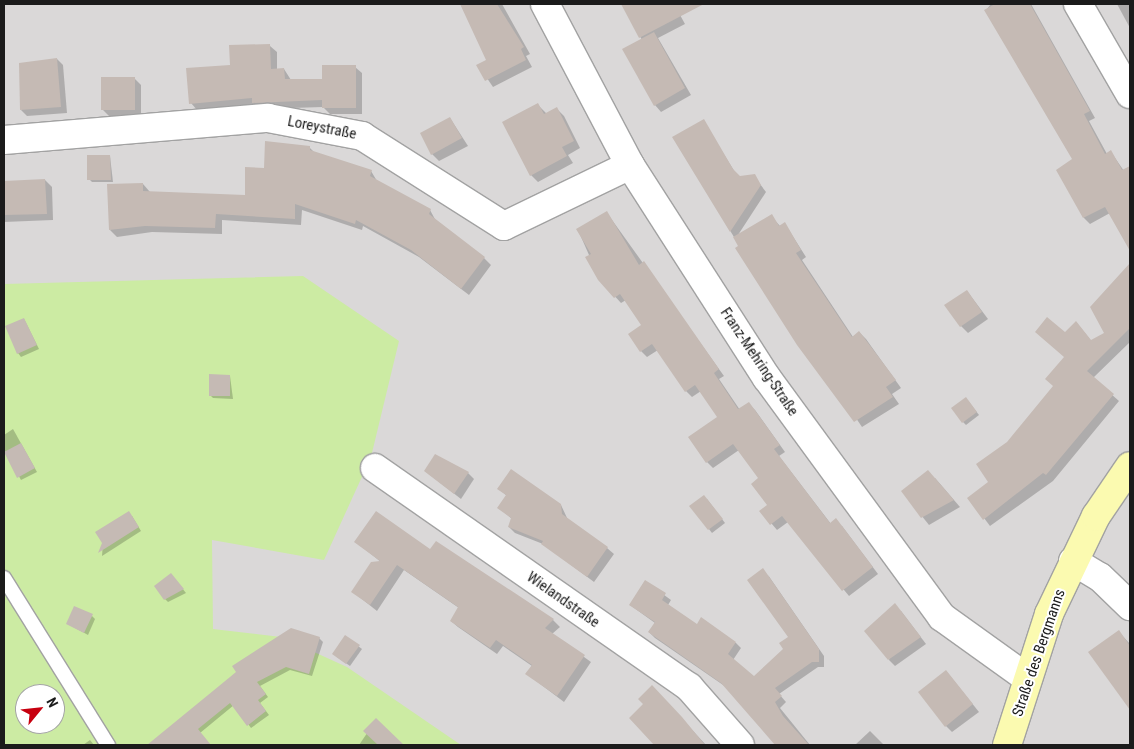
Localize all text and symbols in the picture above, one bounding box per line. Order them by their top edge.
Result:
street label: Loreystraße [286,112,358,144]
street label: Franz-Mehring-Straße [716,304,802,420]
street label: Wielandstraße [523,568,603,632]
street label: Straße des Bergmanns [1009,587,1069,719]
north arrow [15,684,65,734]
text: N [43,695,61,710]

